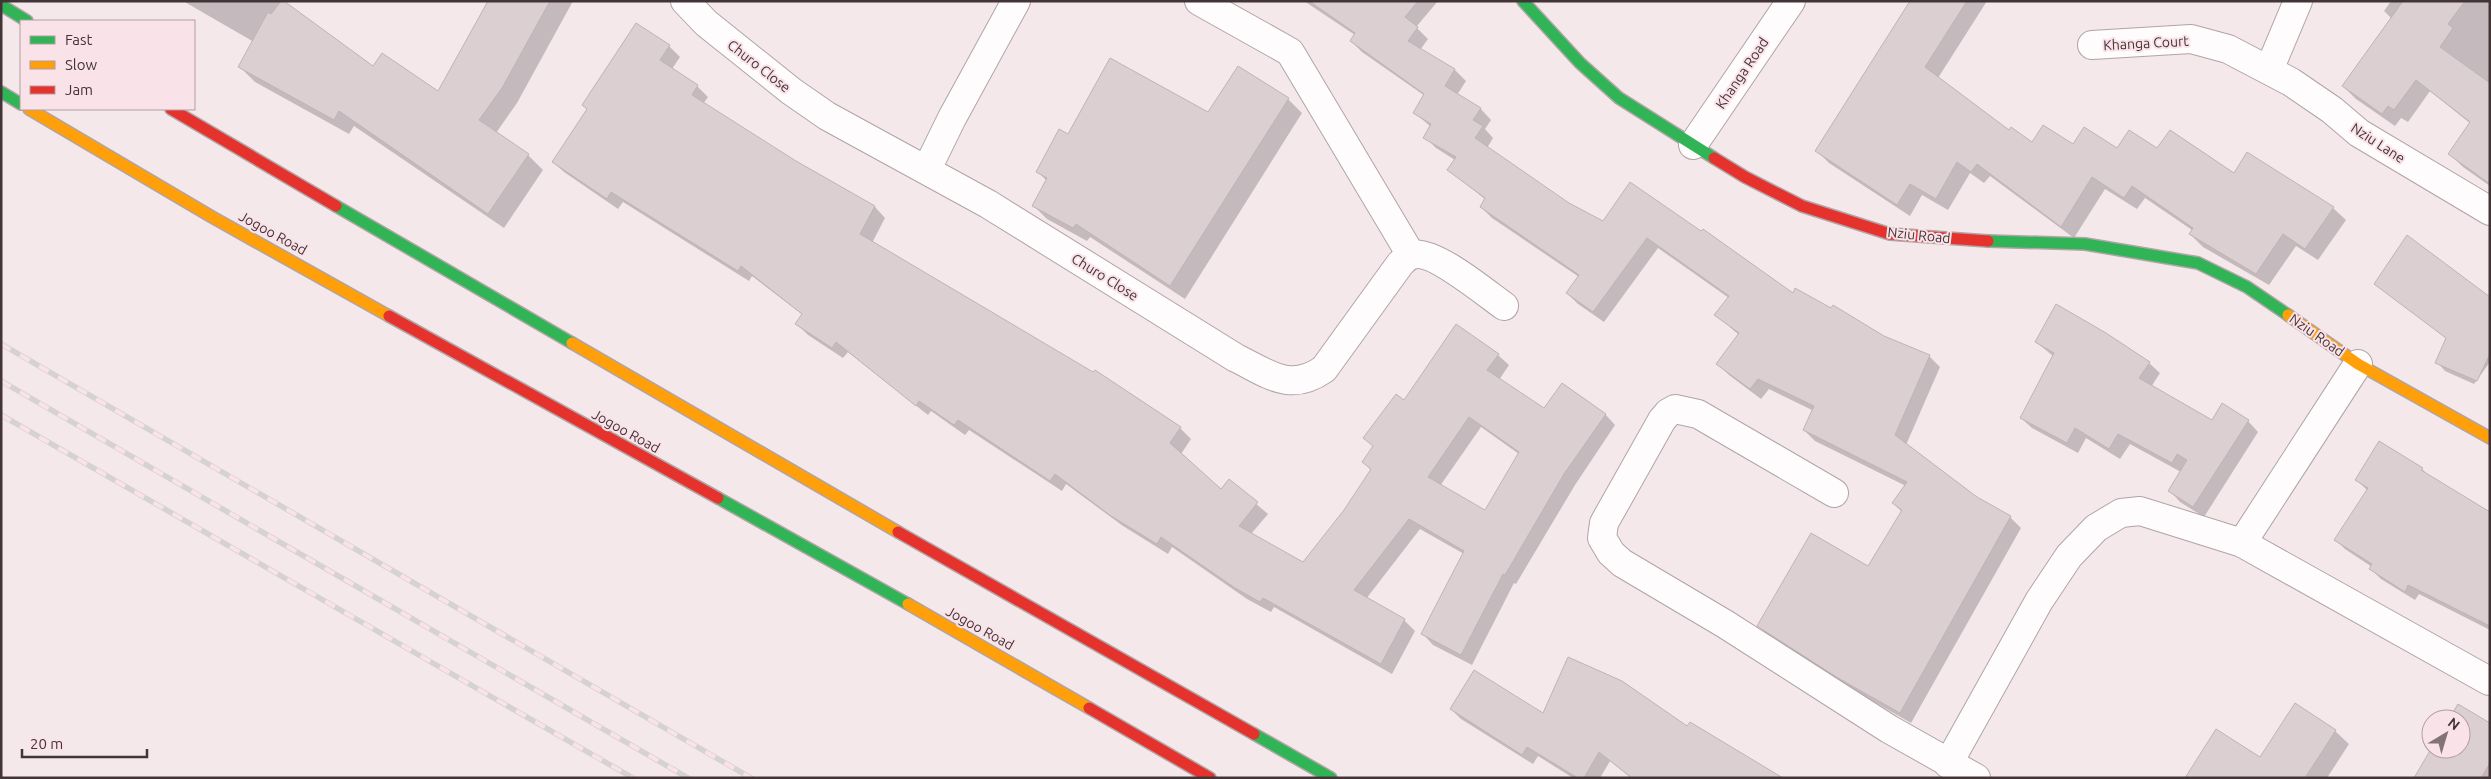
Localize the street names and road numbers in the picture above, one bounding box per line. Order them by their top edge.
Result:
street label: Khanga Court [2103,33,2190,53]
street label: Khanga Road [1712,34,1772,112]
street label: Churo Close [724,36,794,96]
street label: Nziu Lane [2348,120,2408,166]
street label: Jogoo Road [236,208,310,258]
street label: Nziu Road [1887,224,1951,246]
street label: Churo Close [1069,250,1141,304]
street label: Nziu Road [2286,310,2348,360]
street label: Jogoo Road [589,406,663,456]
street label: Jogoo Road [943,603,1017,653]

